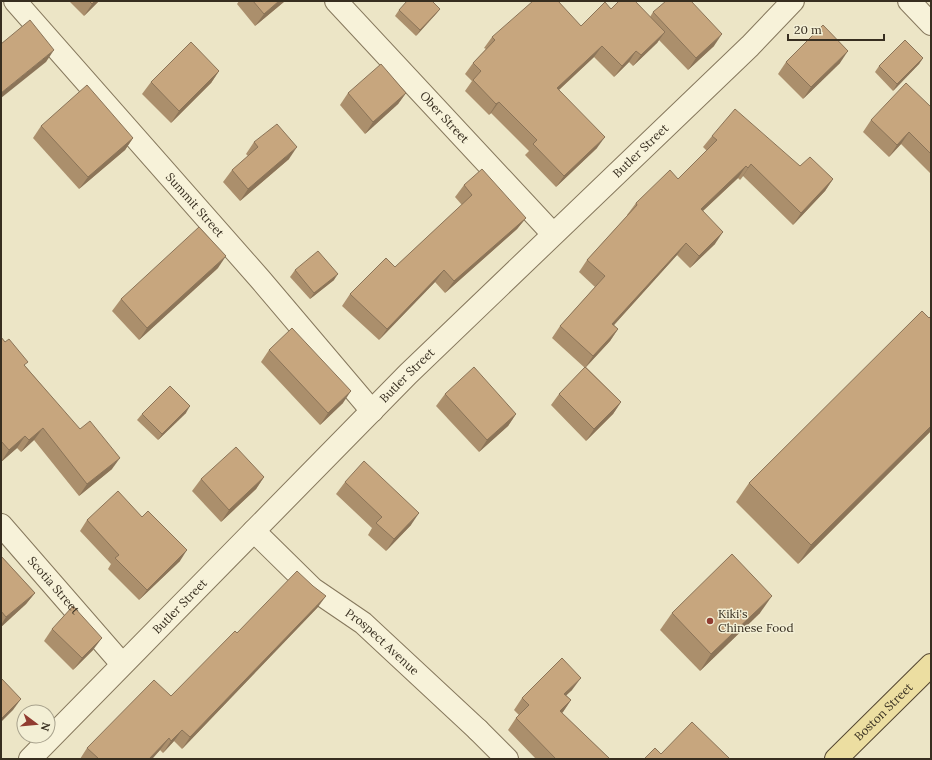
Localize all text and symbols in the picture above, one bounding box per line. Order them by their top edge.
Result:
scale bar [788,16,884,42]
text: 20 m [794,22,822,37]
street label: Ober Street [417,88,473,146]
street label: Butler Street [609,120,672,181]
street label: Summit Street [163,169,228,240]
street label: Butler Street [376,344,438,405]
street label: Scotia Street [25,553,83,617]
street label: Butler Street [149,575,210,637]
street label: Prospect Avenue [343,605,423,679]
place label: Kiki's Chinese Food [718,606,794,635]
marker: Kiki's Chinese Food [705,616,715,626]
street label: Boston Street [851,679,916,744]
north arrow [16,704,56,744]
text: N [38,721,54,733]

